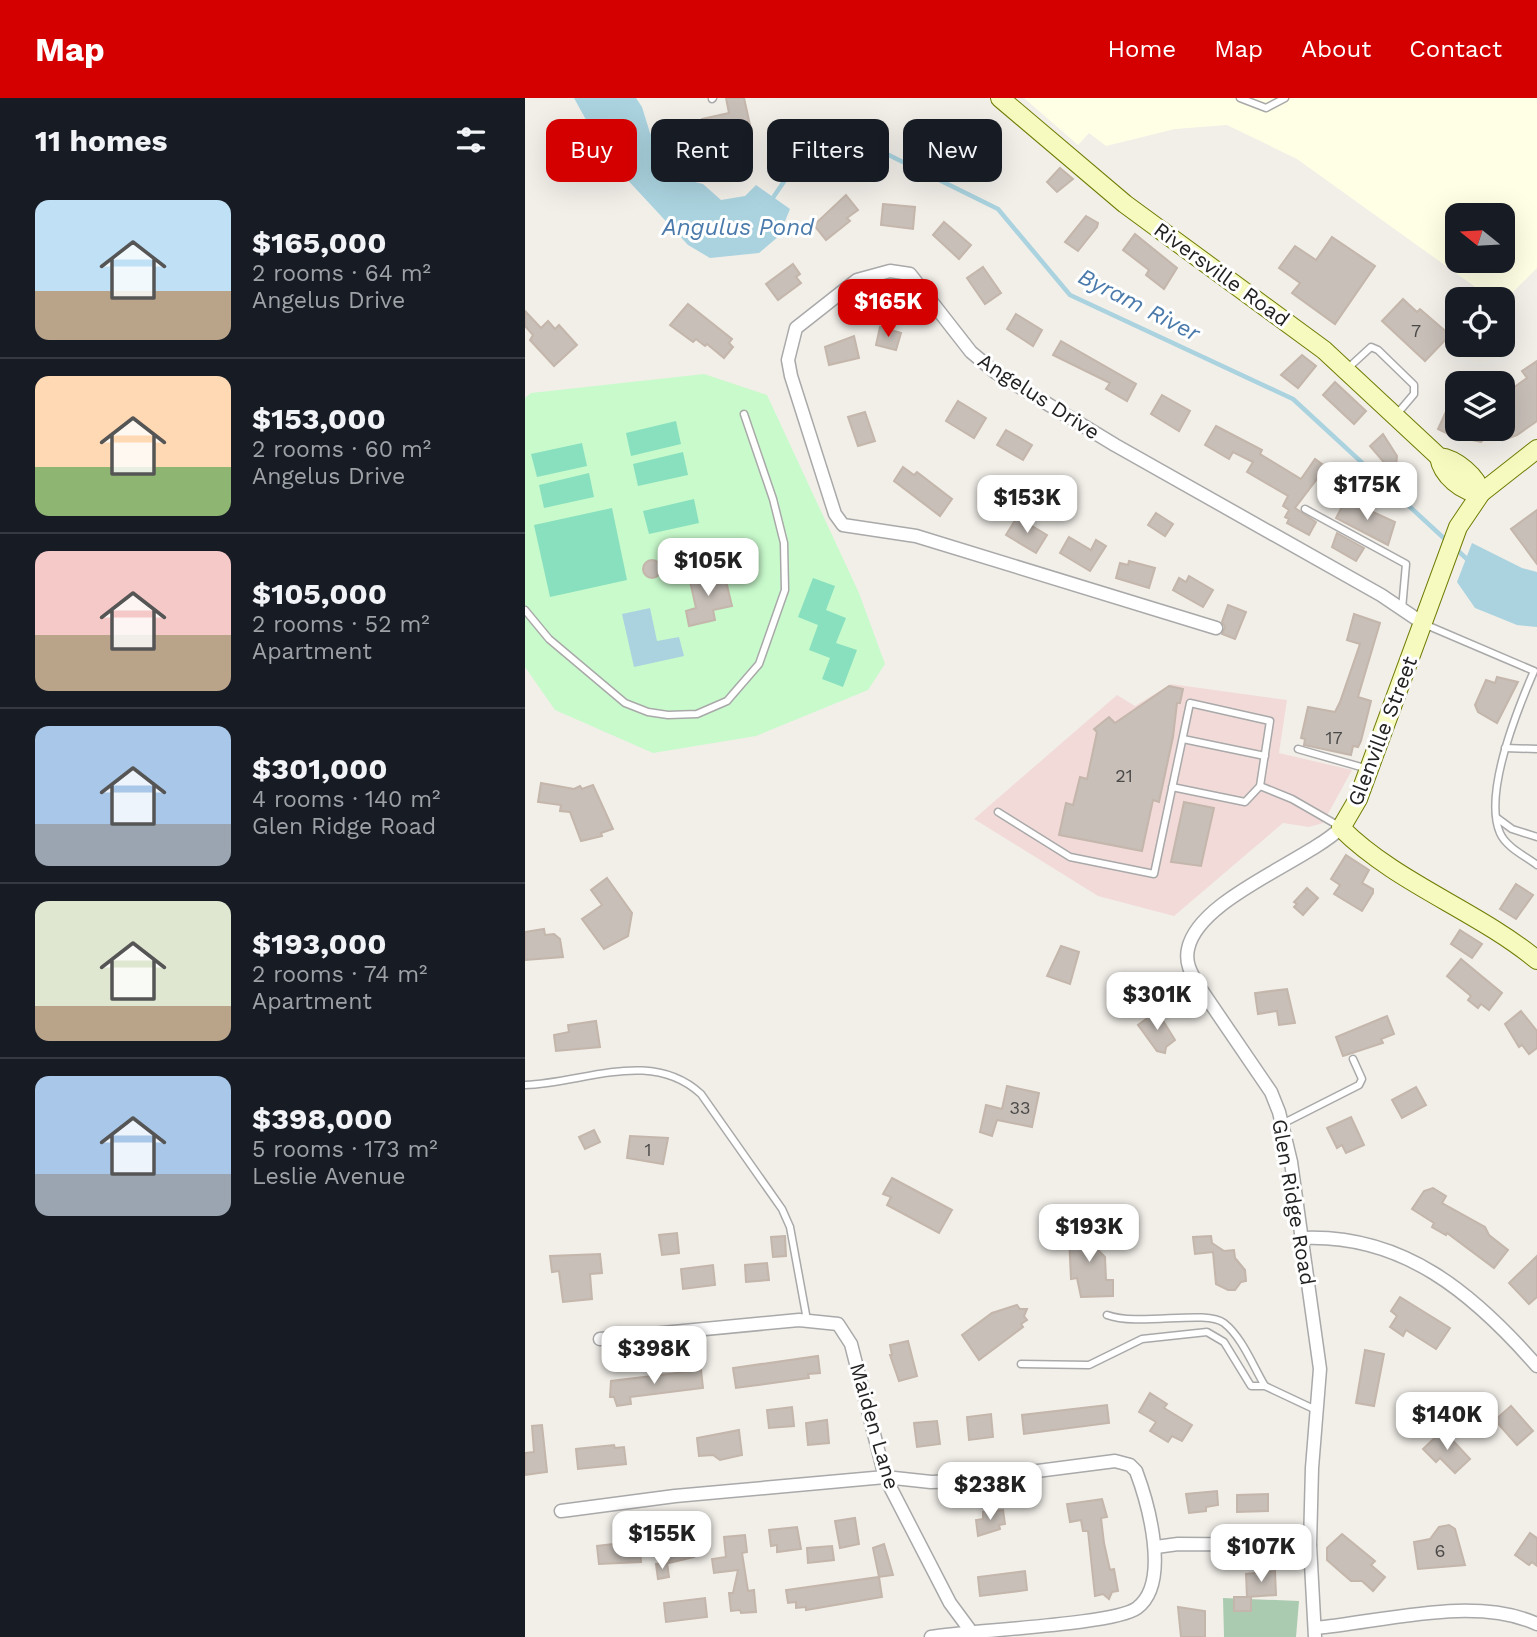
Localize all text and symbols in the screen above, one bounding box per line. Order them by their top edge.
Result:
text: Map [35,30,105,69]
text: Home [1108,35,1176,63]
text: Map [1214,35,1263,63]
text: About [1301,35,1371,63]
text: Contact [1409,35,1502,63]
chip: Buy [546,119,637,182]
chip: Rent [651,119,753,182]
chip: Filters [767,119,889,182]
chip: New [903,119,1002,182]
icon: filters [452,121,490,159]
text: 11 homes [35,123,168,158]
north arrow [1445,203,1515,273]
map controls [1445,203,1515,441]
water label: Angulus Pond [661,214,815,241]
street label: Riversville Road [1149,216,1295,332]
text: $165,000 [252,225,387,260]
icon: home [91,228,175,312]
text: 2 rooms · 64 m² [252,260,431,287]
water label: Byram River [1074,263,1205,348]
pin: $165K [839,280,937,339]
text: Angelus Drive [252,287,405,314]
button: locate [1445,287,1515,357]
text: $165K [854,288,922,315]
house number: 7 [1411,320,1421,341]
street label: Angelus Drive [973,347,1105,445]
button: layers [1445,371,1515,441]
text: $153,000 [252,401,386,436]
icon: home [91,404,175,488]
text: 2 rooms · 60 m² [252,436,431,463]
pin: $175K [1318,462,1416,522]
text: Angelus Drive [252,463,405,490]
text: $175K [1333,471,1401,498]
pin: $153K [978,476,1076,535]
text: $153K [993,484,1061,511]
pin: $105K [659,538,757,598]
text: $105K [674,547,742,574]
text: $105,000 [252,576,387,611]
icon: home [91,579,175,663]
text: 2 rooms · 52 m² [252,611,430,638]
text: Apartment [252,638,372,665]
street label: Glenville Street [1342,652,1422,809]
house number: 17 [1325,727,1343,748]
text: $301,000 [252,751,388,786]
icon: home [91,754,175,838]
house number: 21 [1115,765,1133,786]
text: 4 rooms · 140 m² [252,786,440,813]
text: Glen Ridge Road [252,813,436,840]
text: $193,000 [252,926,387,961]
icon: home [91,929,175,1013]
text: 2 rooms · 74 m² [252,961,427,988]
pin: $301K [1108,972,1206,1032]
text: $301K [1122,981,1192,1008]
text: Apartment [252,988,372,1015]
house number: 33 [1010,1097,1031,1118]
text: $398,000 [252,1101,393,1136]
icon: home [91,1104,175,1188]
street label: Glen Ridge Road [1267,1117,1321,1287]
text: 5 rooms · 173 m² [252,1136,438,1163]
house number: 1 [644,1139,652,1160]
text: Leslie Avenue [252,1163,406,1190]
pin: $193K [1040,1204,1138,1264]
text: $193K [1055,1213,1123,1240]
pin: $398K [605,1326,703,1386]
text: $398K [618,1335,690,1362]
street label: Maiden Lane [845,1360,905,1492]
pin: $140K [1398,1392,1496,1452]
text: $140K [1412,1401,1482,1428]
pin: $238K [941,1462,1039,1522]
text: $238K [954,1471,1026,1498]
pin: $155K [613,1512,711,1571]
text: $155K [628,1520,696,1547]
pin: $107K [1212,1524,1310,1584]
text: $107K [1227,1533,1295,1560]
house number: 6 [1435,1540,1445,1561]

